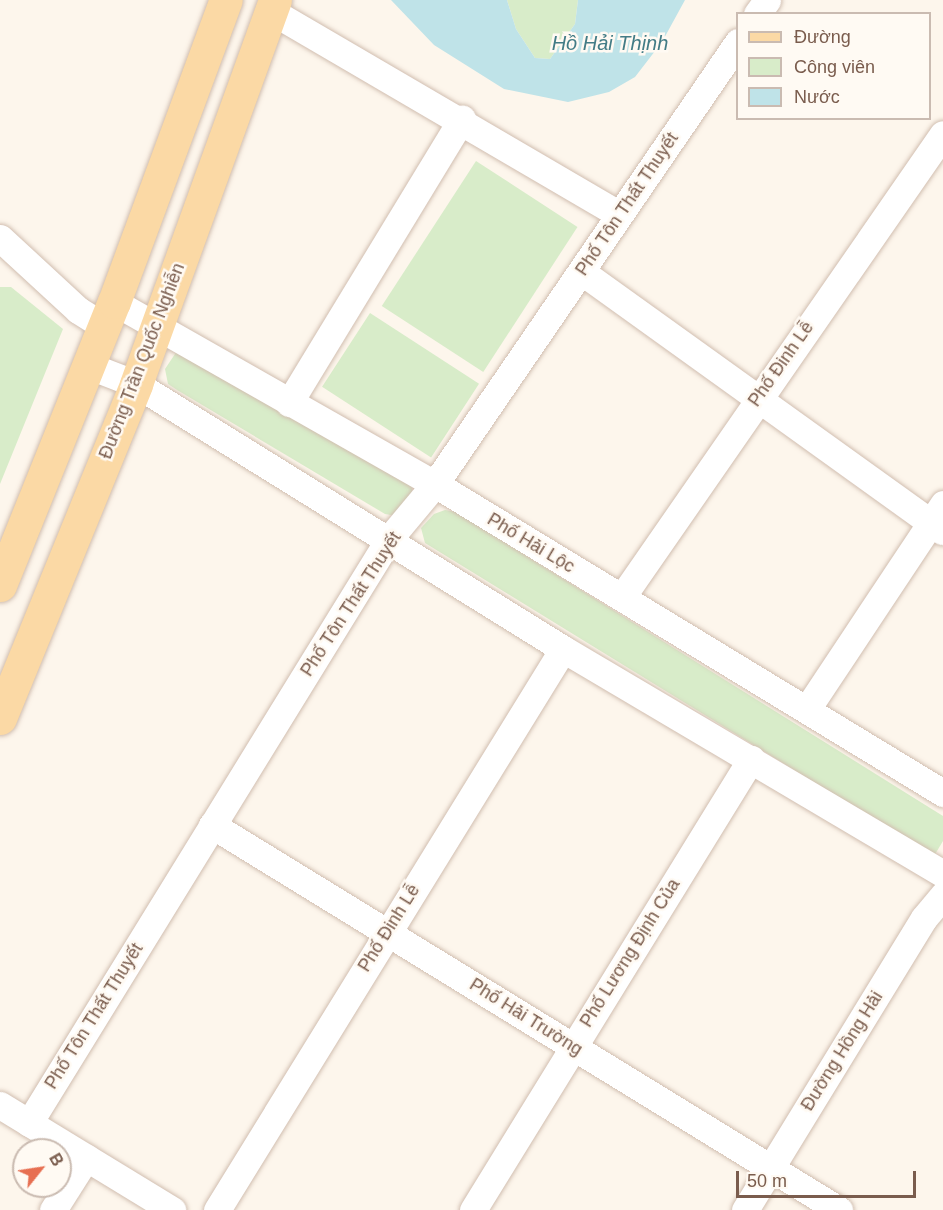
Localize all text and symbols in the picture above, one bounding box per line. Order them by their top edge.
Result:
legend [736,12,931,120]
text: Đường [794,27,851,47]
water label: Hồ Hải Thịnh [552,31,668,55]
text: Công viên [794,57,875,77]
text: Nước [794,87,840,107]
street label: Phố Tôn Thất Thuyết [571,128,683,280]
street label: Đường Trần Quốc Nghiễn [95,260,189,462]
street label: Phố Đinh Lễ [744,317,818,411]
street label: Phố Hải Lộc [483,508,579,578]
street label: Phố Tôn Thất Thuyết [296,527,406,681]
street label: Phố Lương Định Của [576,875,684,1031]
street label: Phố Đinh Lễ [354,880,424,976]
street label: Phố Tôn Thất Thuyết [40,939,148,1093]
street label: Phố Hải Trường [465,974,587,1060]
street label: Đường Hồng Hải [797,987,887,1115]
north arrow [12,1138,72,1198]
text: B [46,1150,67,1169]
scale bar [739,1159,919,1197]
text: 50 m [747,1171,787,1191]

